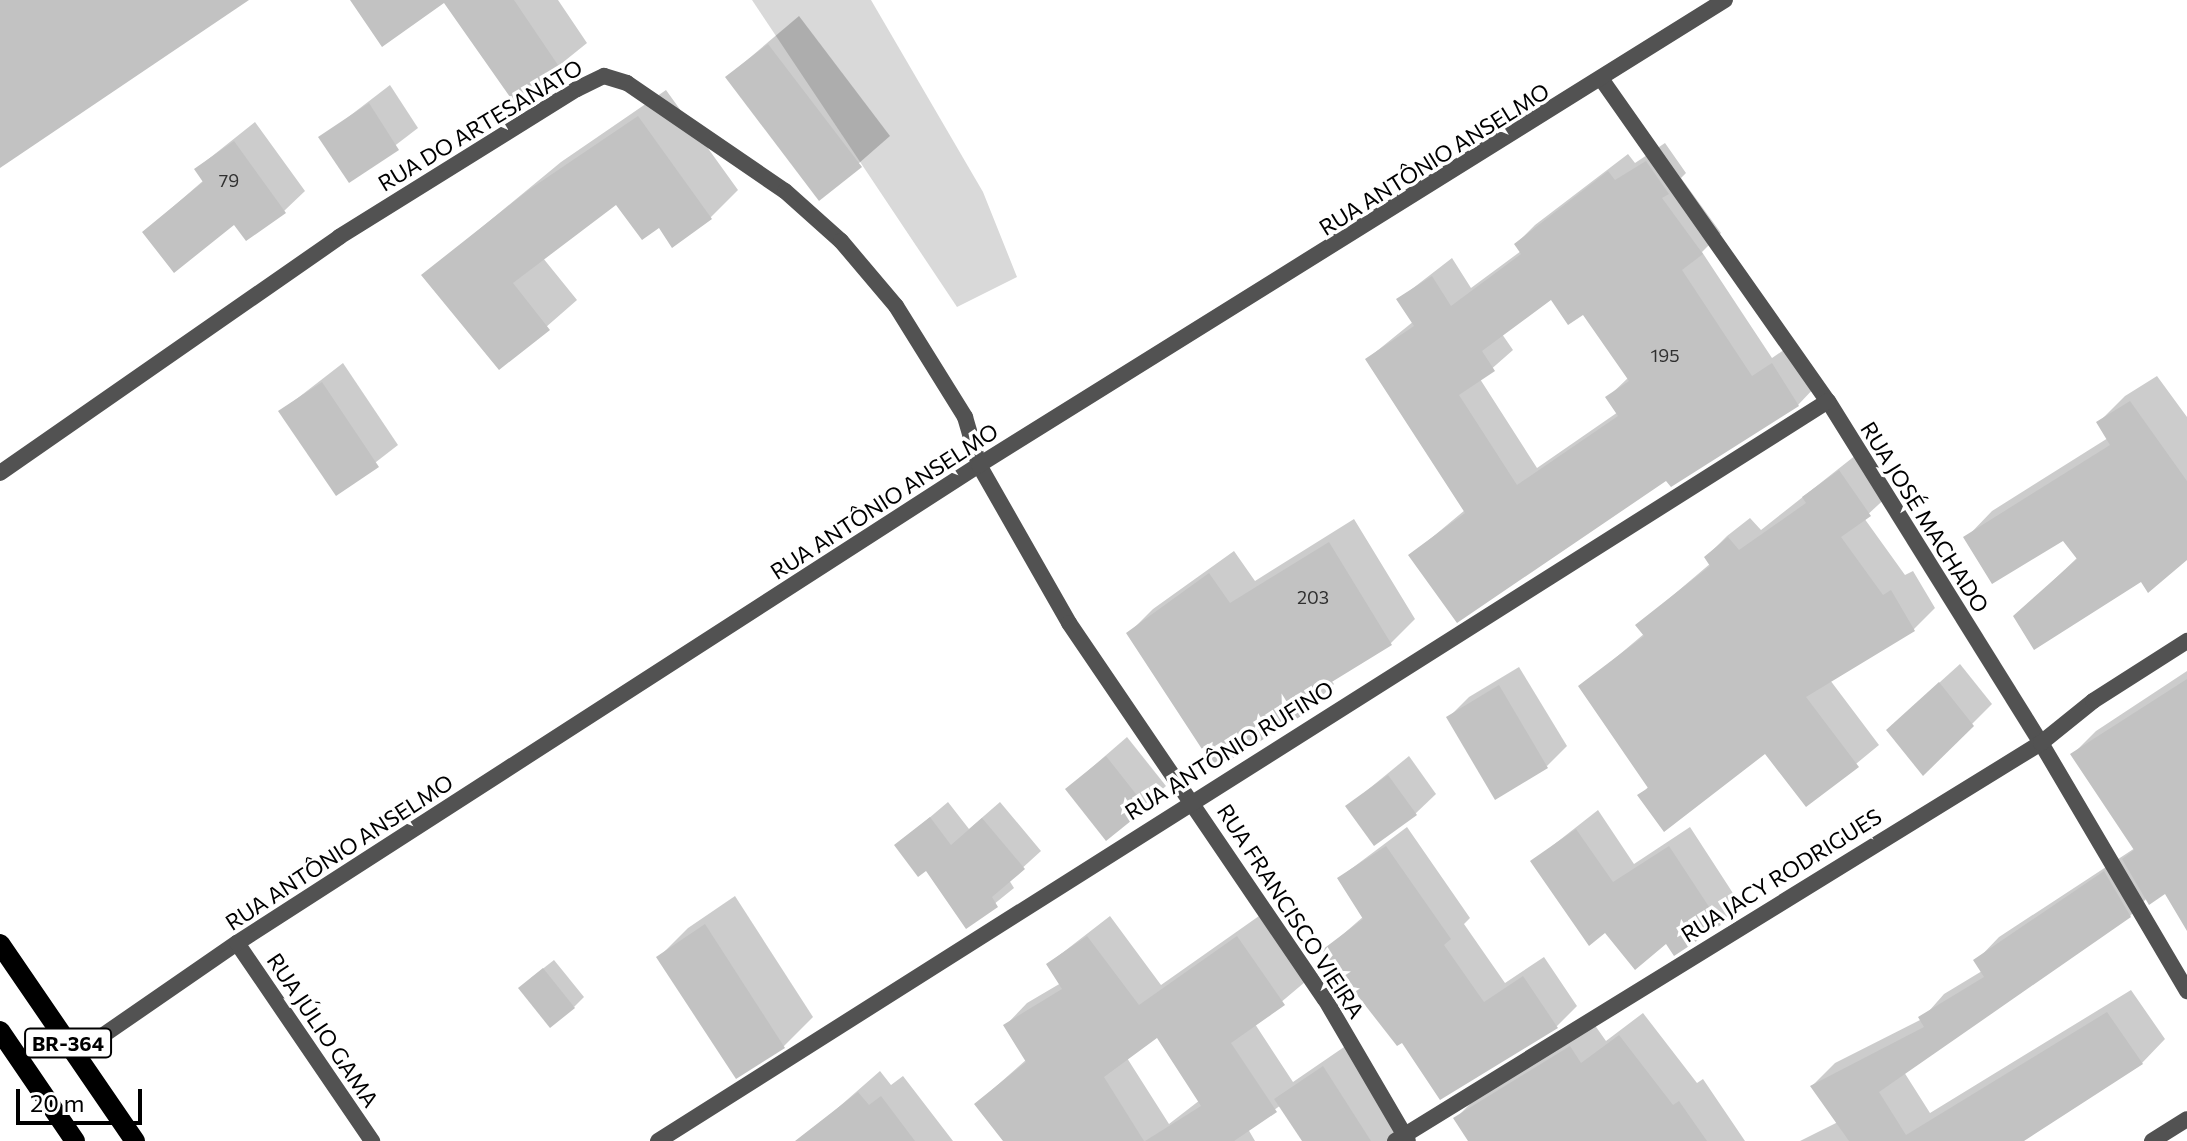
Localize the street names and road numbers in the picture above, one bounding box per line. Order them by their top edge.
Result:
street label: RUA DO ARTESANATO [373,54,587,196]
street label: RUA ANTÔNIO ANSELMO [1314,77,1554,241]
street label: RUA ANTÔNIO ANSELMO [765,417,1003,585]
street label: RUA JOSÉ MACHADO [1855,417,1995,617]
street label: RUA ANTÔNIO RUFINO [1120,675,1338,825]
street label: RUA ANTÔNIO ANSELMO [220,768,458,936]
street label: RUA FRANCISCO VIEIRA [1212,799,1370,1023]
street label: RUA JACY RODRIGUES [1676,803,1886,947]
street label: RUA JÚLIO GAMA [262,948,384,1112]
road number: BR-364 [24,1027,112,1059]

